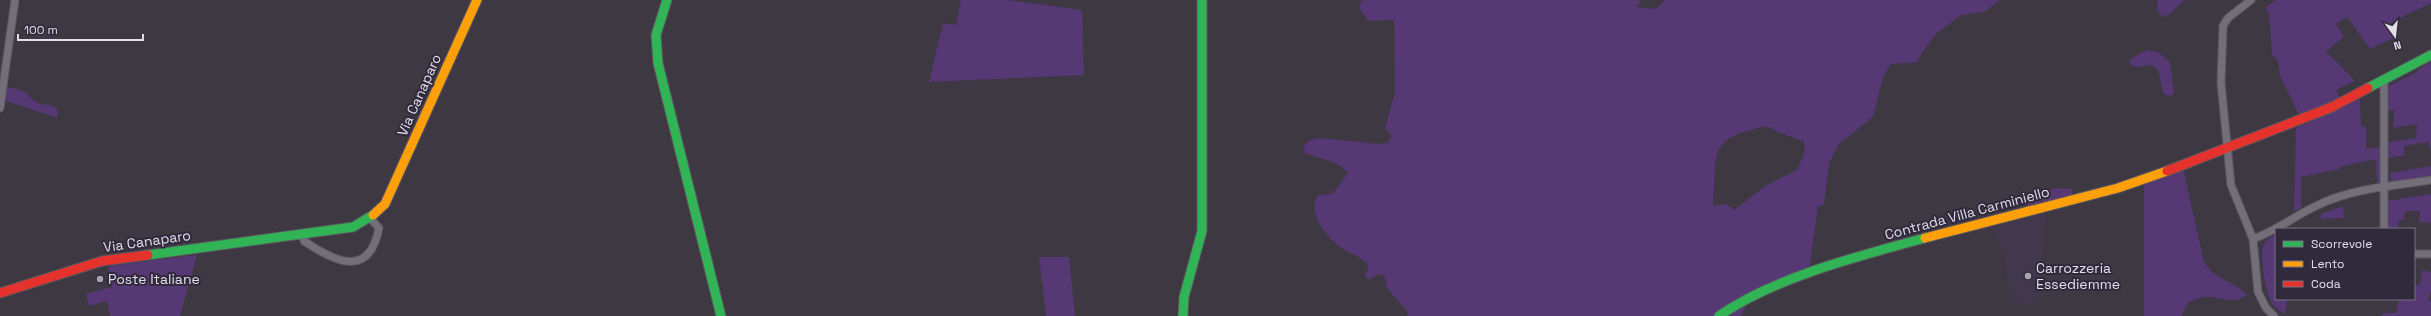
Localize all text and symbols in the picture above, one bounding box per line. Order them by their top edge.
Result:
scale bar [18,16,143,42]
north arrow [2375,16,2415,56]
text: 100 m [24,22,58,38]
text: N [2392,38,2403,53]
street label: Via Canaparo [393,51,445,139]
street label: Contrada Villa Carminiello [1883,182,2051,244]
street label: Via Canaparo [102,226,192,256]
legend [2275,228,2415,300]
text: Scorrevole [2311,236,2372,252]
text: Lento [2311,256,2345,272]
place label: Carrozzeria Essediemme [2036,259,2120,293]
place label: Poste Italiane [108,270,200,288]
marker: Carrozzeria Essediemme [2023,271,2033,281]
marker: Poste Italiane [95,274,105,284]
text: Coda [2311,276,2341,292]

